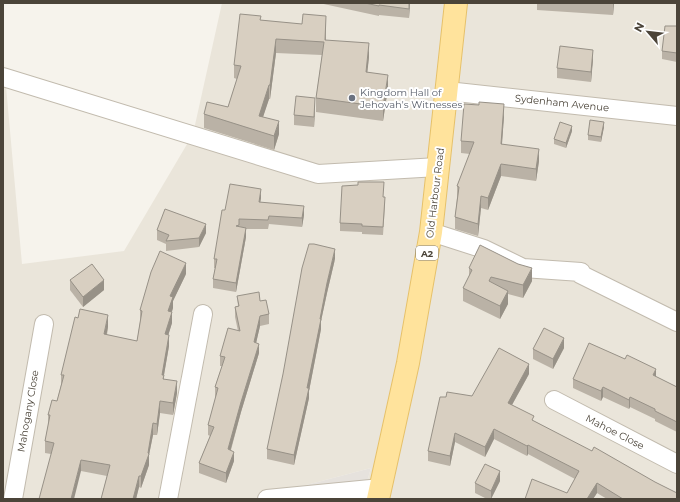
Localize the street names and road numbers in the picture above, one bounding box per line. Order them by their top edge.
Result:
street label: Sydenham Avenue [514,92,610,114]
street label: Old Harbour Road [423,147,447,239]
road number: A2 [416,246,438,260]
street label: Mahogany Close [14,369,42,453]
street label: Mahoe Close [583,412,647,452]

